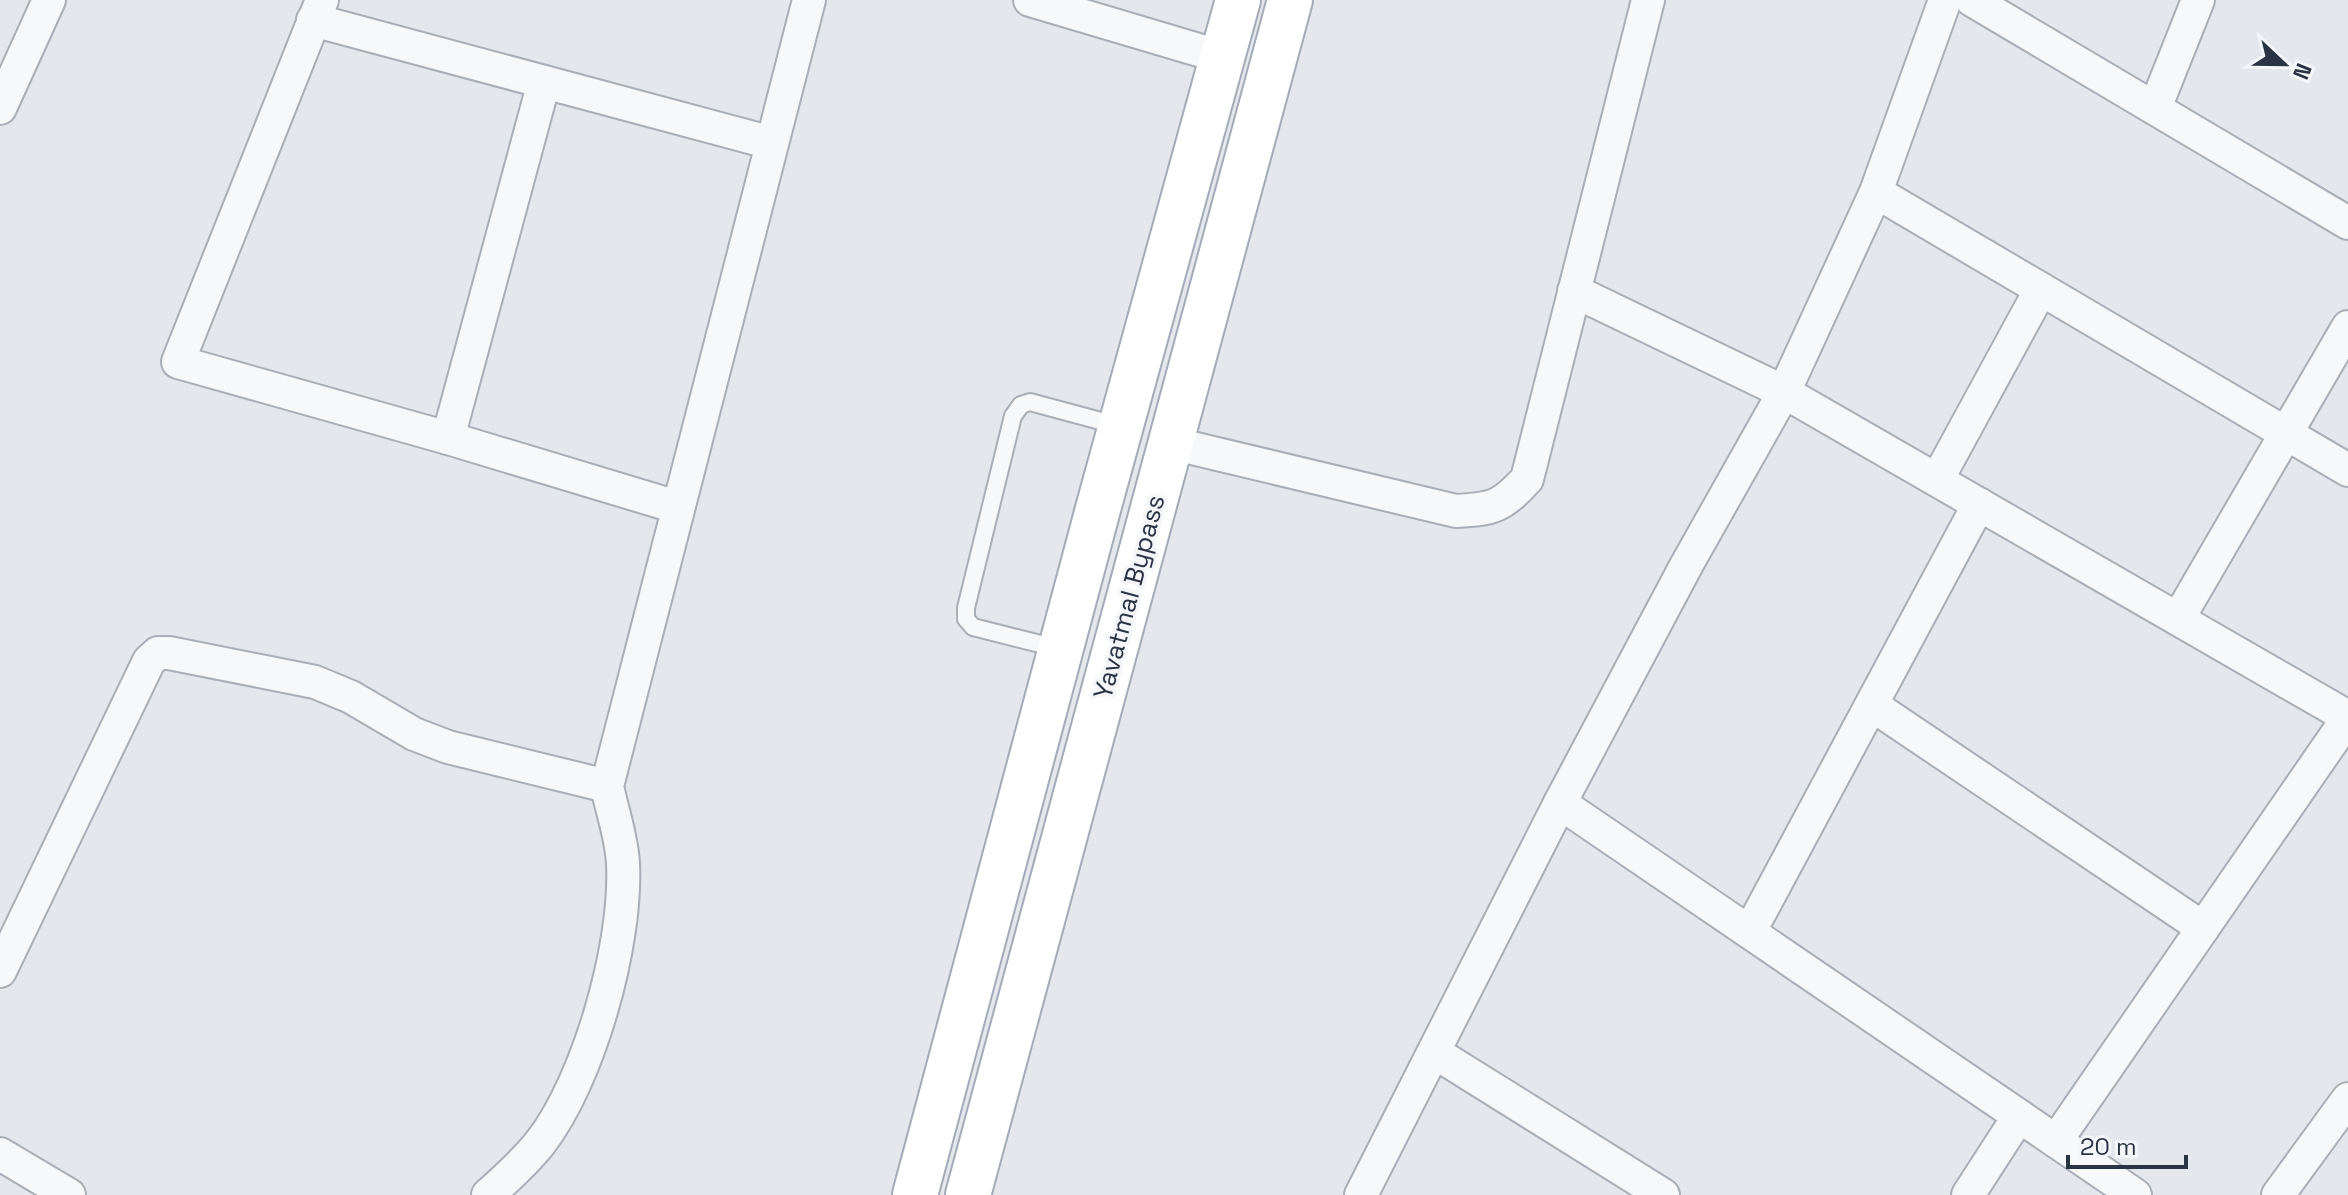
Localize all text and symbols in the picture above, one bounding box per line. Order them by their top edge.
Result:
north arrow [2244,24,2324,104]
text: N [2287,59,2318,84]
street label: Yavatmal Bypass [1085,491,1173,703]
scale bar [2068,1119,2186,1169]
text: 20 m [2080,1131,2137,1162]

